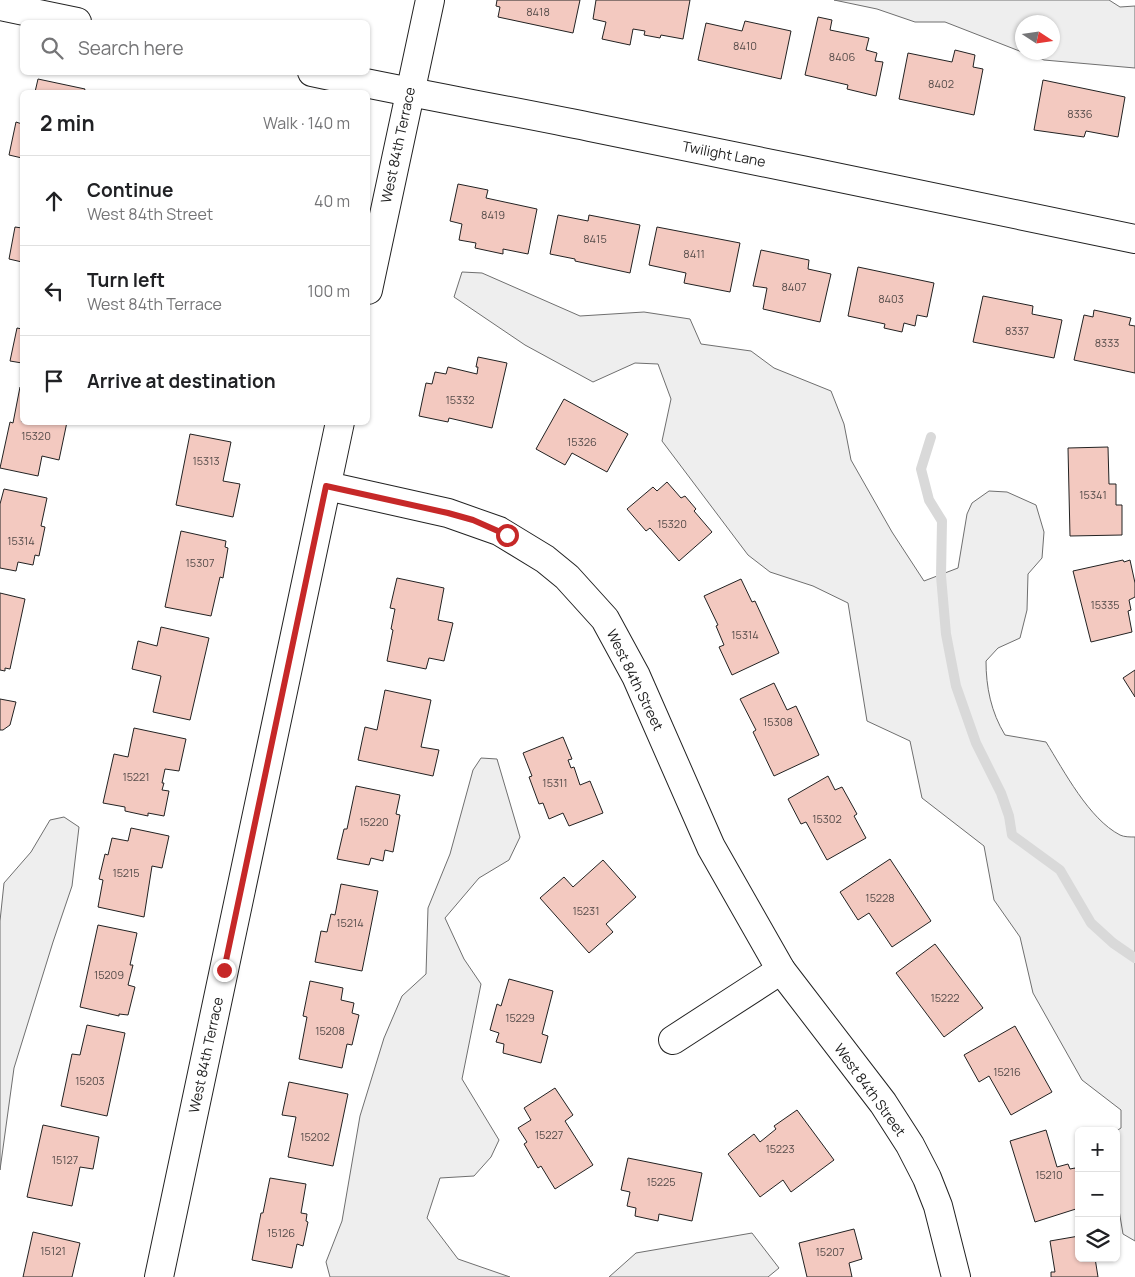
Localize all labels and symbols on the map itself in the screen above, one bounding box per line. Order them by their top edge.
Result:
house number: 8418 [526,4,550,19]
north arrow [1015,15,1060,60]
house number: 8410 [733,38,757,53]
house number: 8406 [829,49,855,64]
house number: 8402 [928,76,954,91]
street label: West 84th Terrace [376,85,419,205]
house number: 8336 [1067,106,1093,121]
street label: Twilight Lane [681,136,767,171]
house number: 8419 [481,207,505,222]
house number: 8415 [583,231,607,246]
house number: 8411 [683,246,705,261]
house number: 8407 [781,279,807,294]
house number: 8403 [878,291,904,306]
house number: 8337 [1005,323,1029,338]
house number: 8333 [1095,335,1119,350]
house number: 15332 [445,392,475,407]
house number: 15320 [21,428,51,443]
house number: 15326 [567,434,597,449]
house number: 15313 [192,453,220,468]
house number: 15341 [1079,487,1107,502]
house number: 15320 [657,516,687,531]
route start [496,524,519,547]
house number: 15314 [7,533,35,548]
house number: 15307 [186,555,214,570]
house number: 15335 [1090,597,1120,612]
street label: West 84th Street [603,626,668,734]
house number: 15314 [731,627,759,642]
house number: 15308 [763,714,793,729]
house number: 15221 [122,769,150,784]
house number: 15311 [542,775,568,790]
house number: 15302 [812,811,842,826]
house number: 15220 [359,814,389,829]
house number: 15215 [112,865,140,880]
house number: 15228 [865,890,895,905]
house number: 15231 [573,903,599,918]
house number: 15214 [336,915,364,930]
route end [213,959,236,982]
house number: 15209 [94,967,124,982]
house number: 15222 [930,990,960,1005]
street label: West 84th Terrace [184,995,227,1115]
house number: 15229 [505,1010,535,1025]
house number: 15208 [315,1023,345,1038]
street label: West 84th Street [830,1039,911,1140]
house number: 15216 [993,1064,1021,1079]
house number: 15203 [75,1073,105,1088]
house number: 15227 [535,1127,563,1142]
house number: 15202 [300,1129,330,1144]
house number: 15223 [766,1141,794,1156]
house number: 15127 [52,1152,78,1167]
house number: 15210 [1035,1167,1063,1182]
house number: 15225 [646,1174,676,1189]
house number: 15126 [267,1225,295,1240]
house number: 15121 [40,1243,66,1258]
house number: 15207 [816,1244,844,1259]

